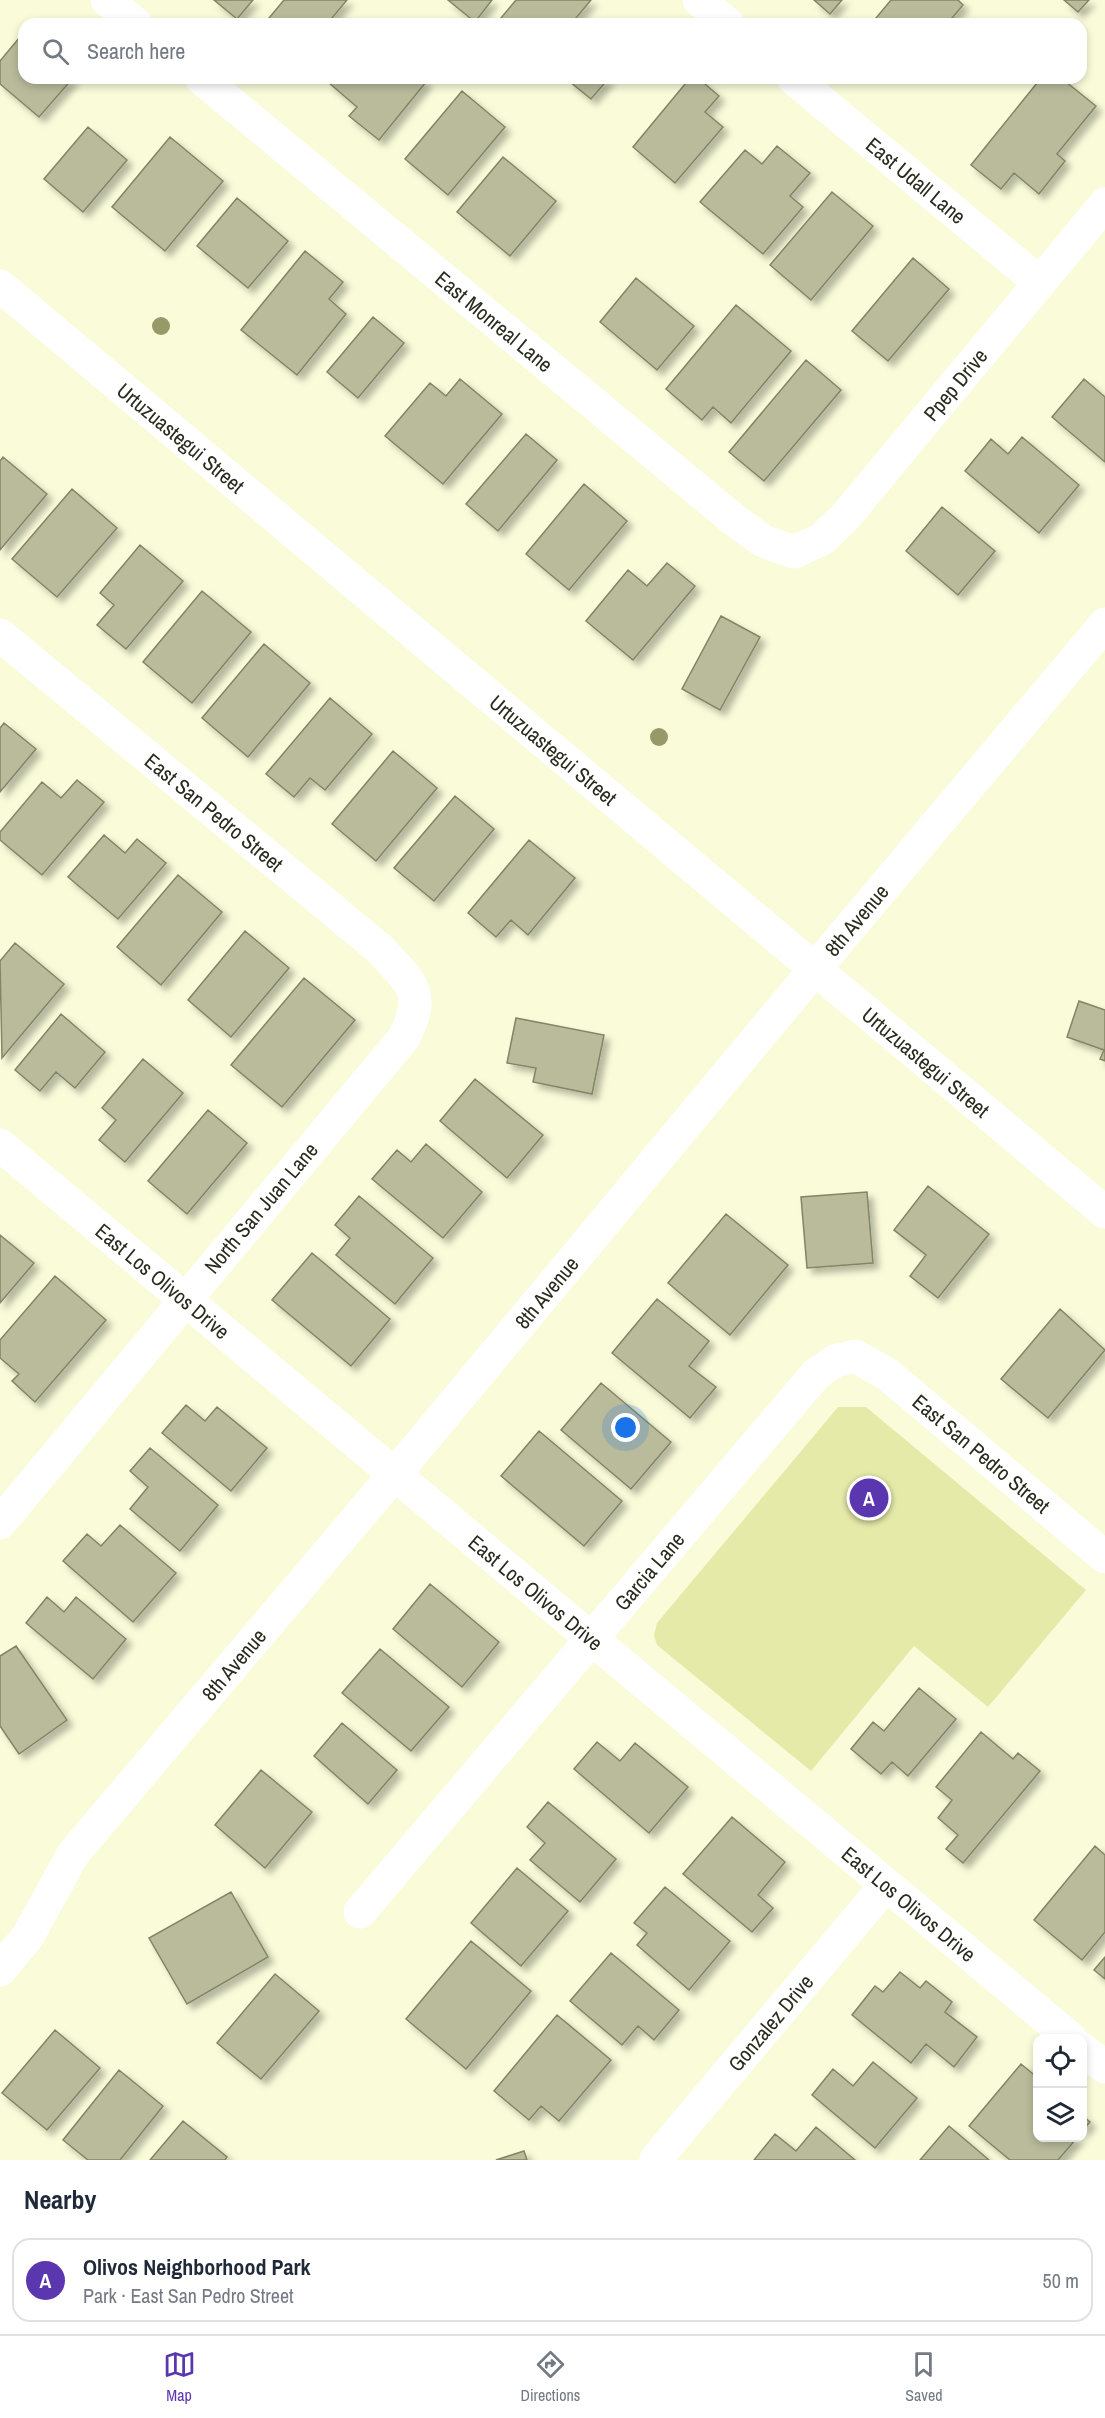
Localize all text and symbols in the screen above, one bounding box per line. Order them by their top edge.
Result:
search box [18,18,1087,84]
icon: search [39,35,72,68]
text: Search here [87,36,185,66]
street label: East Udall Lane [860,130,972,230]
street label: East Monreal Lane [429,264,559,378]
street label: Ppep Drive [916,342,994,427]
street label: Urtuzuastegui Street [111,376,251,500]
street label: Urtuzuastegui Street [483,688,623,812]
street label: East San Pedro Street [139,746,290,878]
street label: 8th Avenue [817,878,895,962]
street label: Urtuzuastegui Street [856,1000,996,1124]
street label: North San Juan Lane [198,1136,324,1280]
street label: East Los Olivos Drive [89,1216,236,1345]
street label: 8th Avenue [508,1250,585,1335]
street label: East San Pedro Street [907,1387,1057,1520]
your location [611,1413,640,1442]
pin: A [850,1476,888,1520]
street label: Garcia Lane [607,1525,691,1617]
street label: East Los Olivos Drive [463,1528,609,1657]
street label: 8th Avenue [195,1622,272,1707]
street label: East Los Olivos Drive [836,1839,982,1968]
street label: Gonzalez Drive [721,1968,820,2077]
map controls [1033,2034,1087,2142]
button: locate [1033,2034,1087,2088]
button: layers [1033,2088,1087,2142]
text: Nearby [24,2182,96,2217]
text: Olivos Neighborhood Park [83,2252,311,2282]
text: A [40,2267,51,2294]
text: 50 m [1043,2267,1079,2294]
text: Park · East San Pedro Street [83,2282,294,2309]
tab: Map [163,2348,196,2406]
tab: Directions [521,2348,580,2406]
tab: Saved [905,2348,943,2406]

